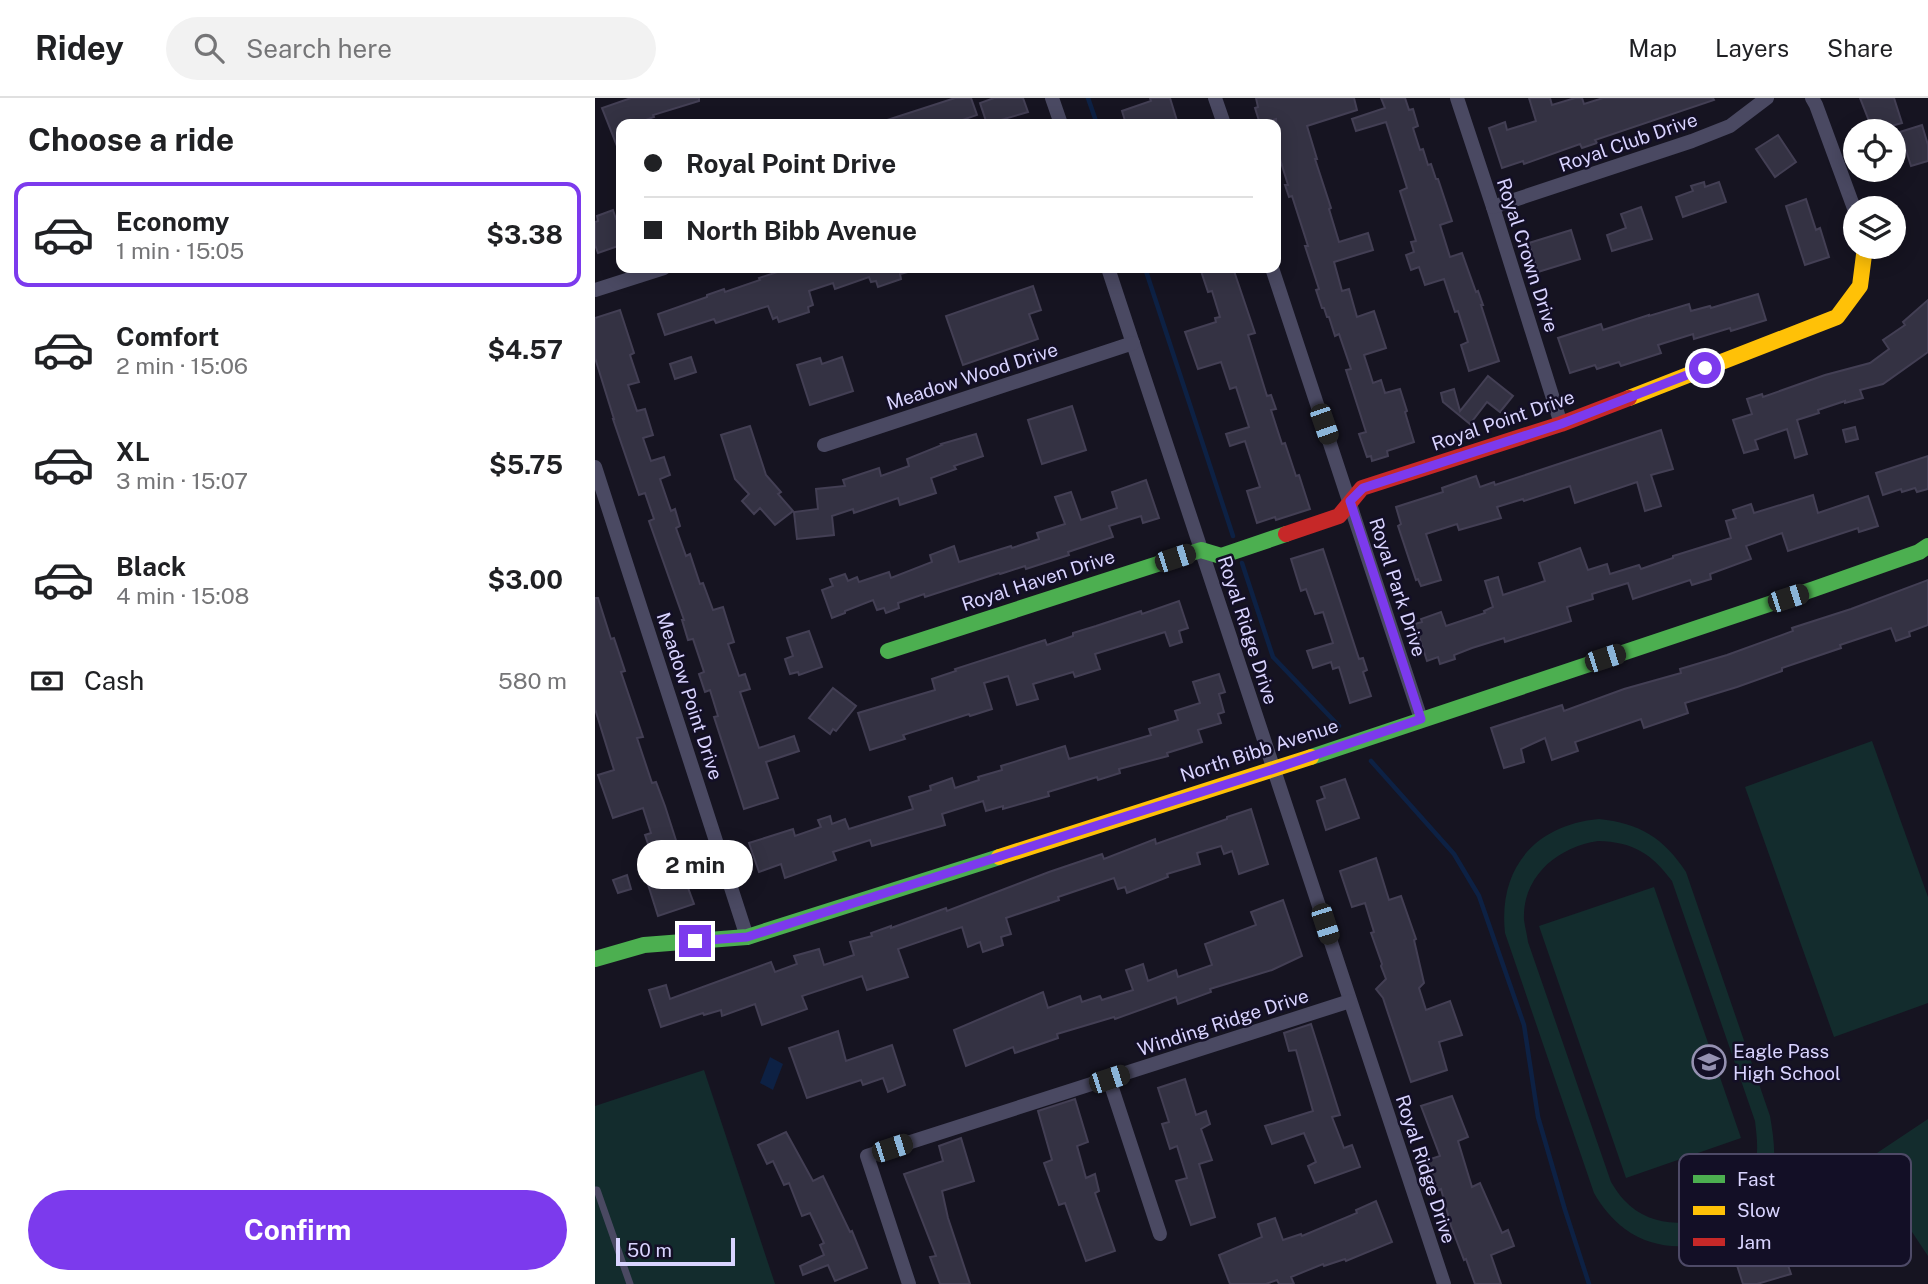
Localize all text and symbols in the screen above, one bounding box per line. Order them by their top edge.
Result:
search box [166,17,656,80]
text: Ridey [35,29,124,67]
icon: search [190,29,228,67]
text: Search here [246,33,392,64]
text: Map [1628,34,1677,62]
text: Layers [1715,34,1789,62]
text: Share [1827,34,1893,62]
street label: Royal Club Drive [1556,108,1700,176]
map controls [1843,119,1906,259]
button: locate [1843,119,1906,182]
text: Choose a ride [28,121,234,158]
text: Royal Point Drive [686,148,896,179]
street label: Royal Crown Drive [1493,175,1563,335]
button: layers [1843,196,1906,259]
icon: car [32,203,95,266]
text: Economy [116,206,229,237]
text: North Bibb Avenue [686,215,917,246]
text: $3.38 [486,219,563,250]
text: 1 min · 15:05 [116,237,244,264]
icon: car [32,318,95,381]
text: Comfort [116,321,219,352]
text: $4.57 [487,334,563,365]
street label: Meadow Wood Drive [884,338,1060,414]
text: 2 min · 15:06 [116,352,248,379]
route start [1689,352,1721,384]
street label: Royal Point Drive [1429,385,1577,455]
car [1308,401,1341,447]
icon: car [32,433,95,496]
text: XL [116,436,150,467]
text: $5.75 [489,449,563,480]
text: 3 min · 15:07 [116,467,248,494]
street label: Royal Park Drive [1365,515,1431,659]
car [1152,542,1199,574]
street label: Royal Haven Drive [959,545,1117,615]
icon: car [32,548,95,611]
text: Black [116,551,186,582]
street label: Royal Ridge Drive [1214,553,1282,707]
text: $3.00 [488,564,563,595]
text: 4 min · 15:08 [116,582,249,609]
car [1765,582,1812,614]
street label: Meadow Point Drive [653,610,727,782]
car [1582,642,1629,674]
icon: cash [28,662,66,700]
text: Cash [84,665,144,696]
text: 580 m [498,667,567,694]
street label: North Bibb Avenue [1177,714,1341,786]
callout: 2 min [637,840,753,888]
text: 2 min [665,851,725,878]
car [1309,901,1342,947]
route end [679,925,711,957]
street label: Winding Ridge Drive [1135,984,1311,1060]
place label: Eagle Pass High School [1733,1040,1841,1084]
school or university icon: Eagle Pass High School [1690,1043,1728,1081]
car [1086,1063,1133,1095]
street label: Royal Ridge Drive [1392,1092,1460,1246]
car [869,1132,916,1164]
legend [1679,1154,1911,1266]
text: Fast [1737,1168,1775,1190]
button: Confirm [28,1190,567,1270]
text: Slow [1737,1199,1781,1221]
text: Jam [1737,1231,1771,1253]
scale bar [616,1235,735,1267]
text: 50 m [627,1239,672,1261]

